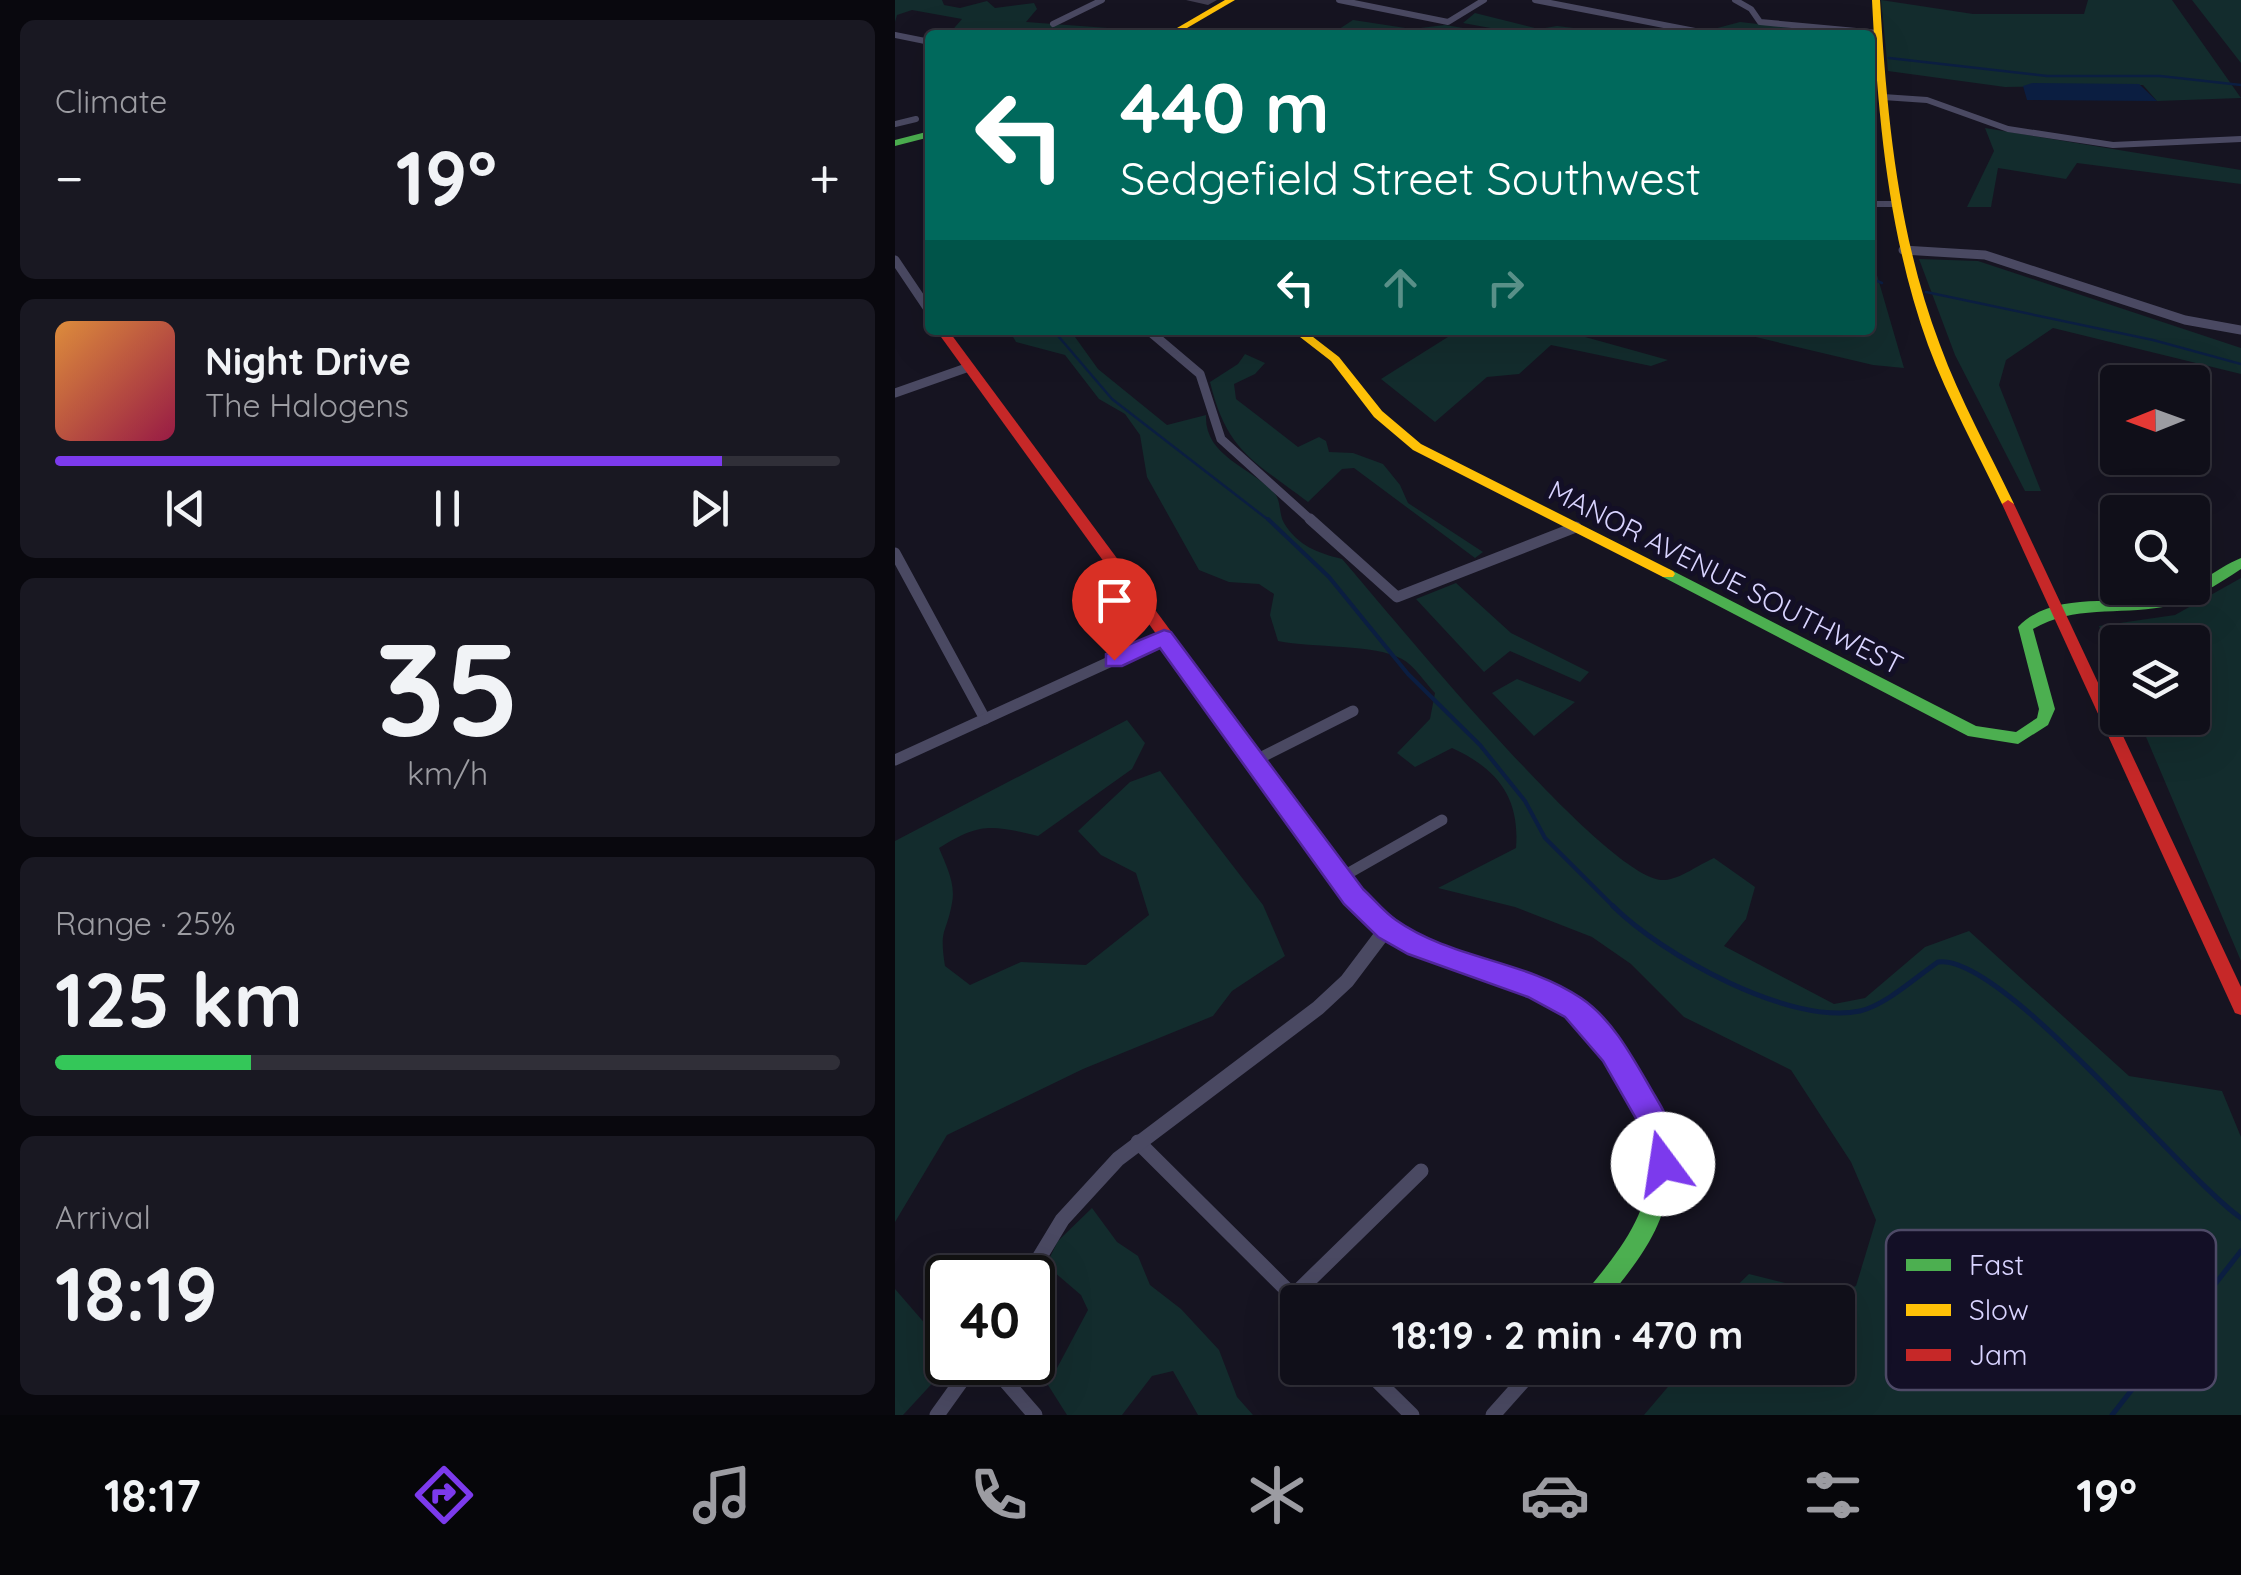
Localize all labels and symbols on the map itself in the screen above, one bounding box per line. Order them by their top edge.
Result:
north arrow [2100,365,2210,475]
street label: MANOR AVENUE SOUTHWEST [1543,472,1909,682]
pin [1072,558,1157,661]
position arrow [1611,1112,1715,1216]
legend [1886,1230,2216,1390]
text: Fast [1969,1247,2024,1282]
speed limit sign: 40 [925,1255,1055,1385]
text: Slow [1969,1292,2029,1327]
text: Jam [1969,1337,2028,1372]

